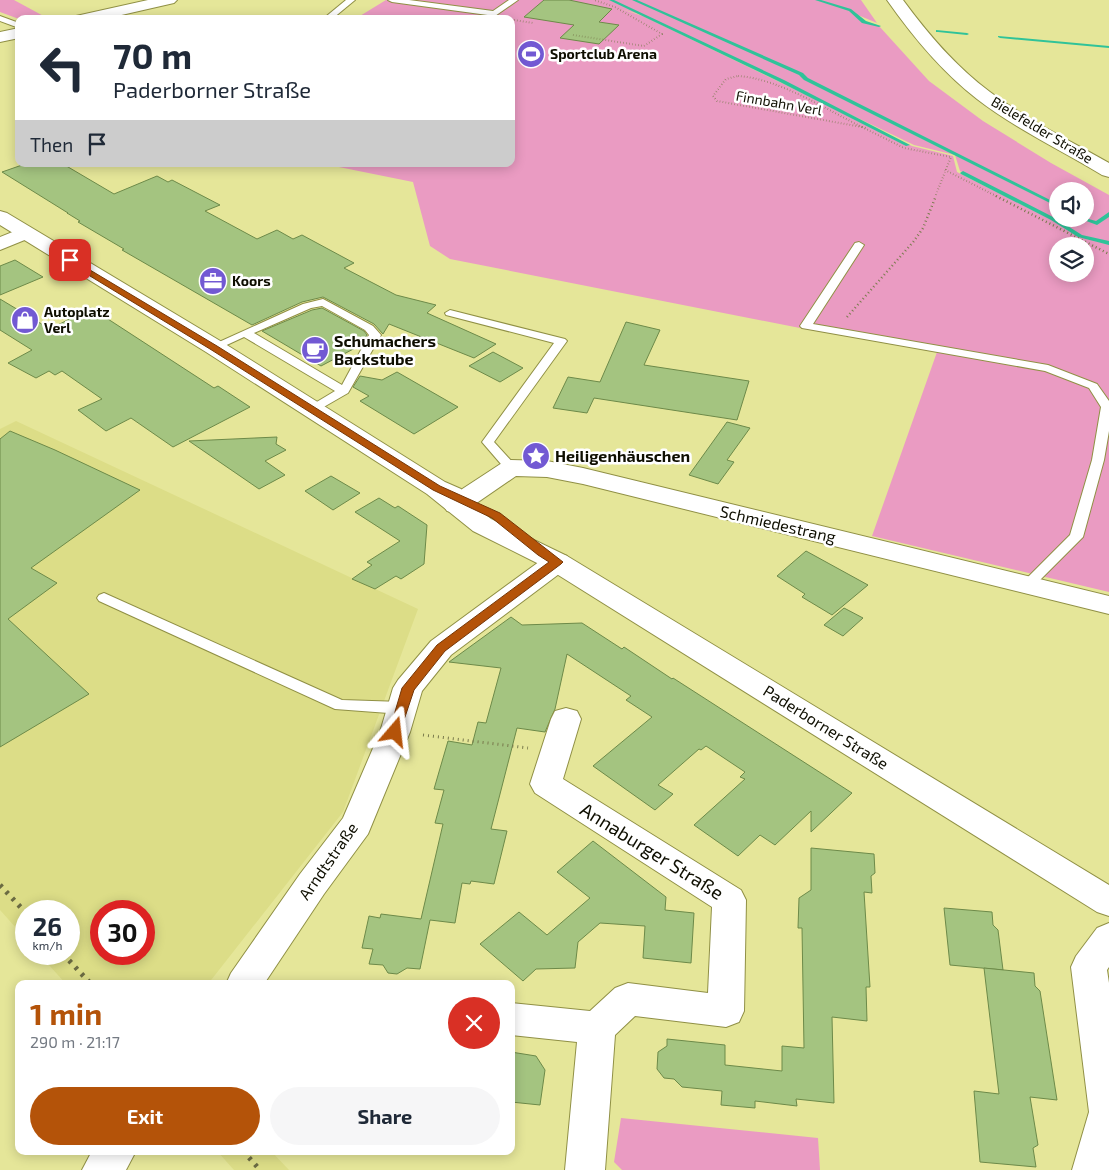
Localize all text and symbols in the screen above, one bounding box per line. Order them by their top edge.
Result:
text: 70 m [113,34,192,76]
icon: left [30,35,95,100]
sports icon: Sportclub Arena [516,39,546,69]
place label: Sportclub Arena [550,45,657,62]
text: Paderborner Straße [113,76,311,102]
street label: Finnbahn Verl [735,87,824,119]
street label: Bielefelder Straße [988,93,1096,167]
icon: arrive [83,130,111,158]
text: Then [30,133,73,156]
map controls [1049,182,1094,282]
button: sound [1049,182,1094,227]
button: layers [1049,237,1094,282]
pin [49,239,91,281]
icon: arrive [56,246,84,274]
office icon: Koors [198,266,228,296]
place label: Koors [232,272,271,289]
place label: Autoplatz Verl [44,303,110,336]
shop icon: Autoplatz Verl [10,305,40,335]
place label: Schumachers Backstube [334,331,436,368]
cafe icon: Schumachers Backstube [300,335,330,365]
place icon: Heiligenhäuschen [521,441,551,471]
place label: Heiligenhäuschen [555,446,690,465]
street label: Schmiedestrang [718,501,838,546]
street label: Paderborner Straße [760,680,892,773]
position arrow [368,705,420,757]
street label: Annaburger Straße [576,797,728,904]
street label: Arndtstraße [294,819,361,903]
speed limit sign: 30 [90,900,155,965]
text: 26 [33,911,62,941]
text: km/h [33,938,62,952]
text: 1 min [30,995,102,1031]
button: close [448,997,500,1049]
text: 290 m · 21:17 [30,1032,120,1051]
button: Exit [30,1087,260,1145]
button: Share [270,1087,500,1145]

